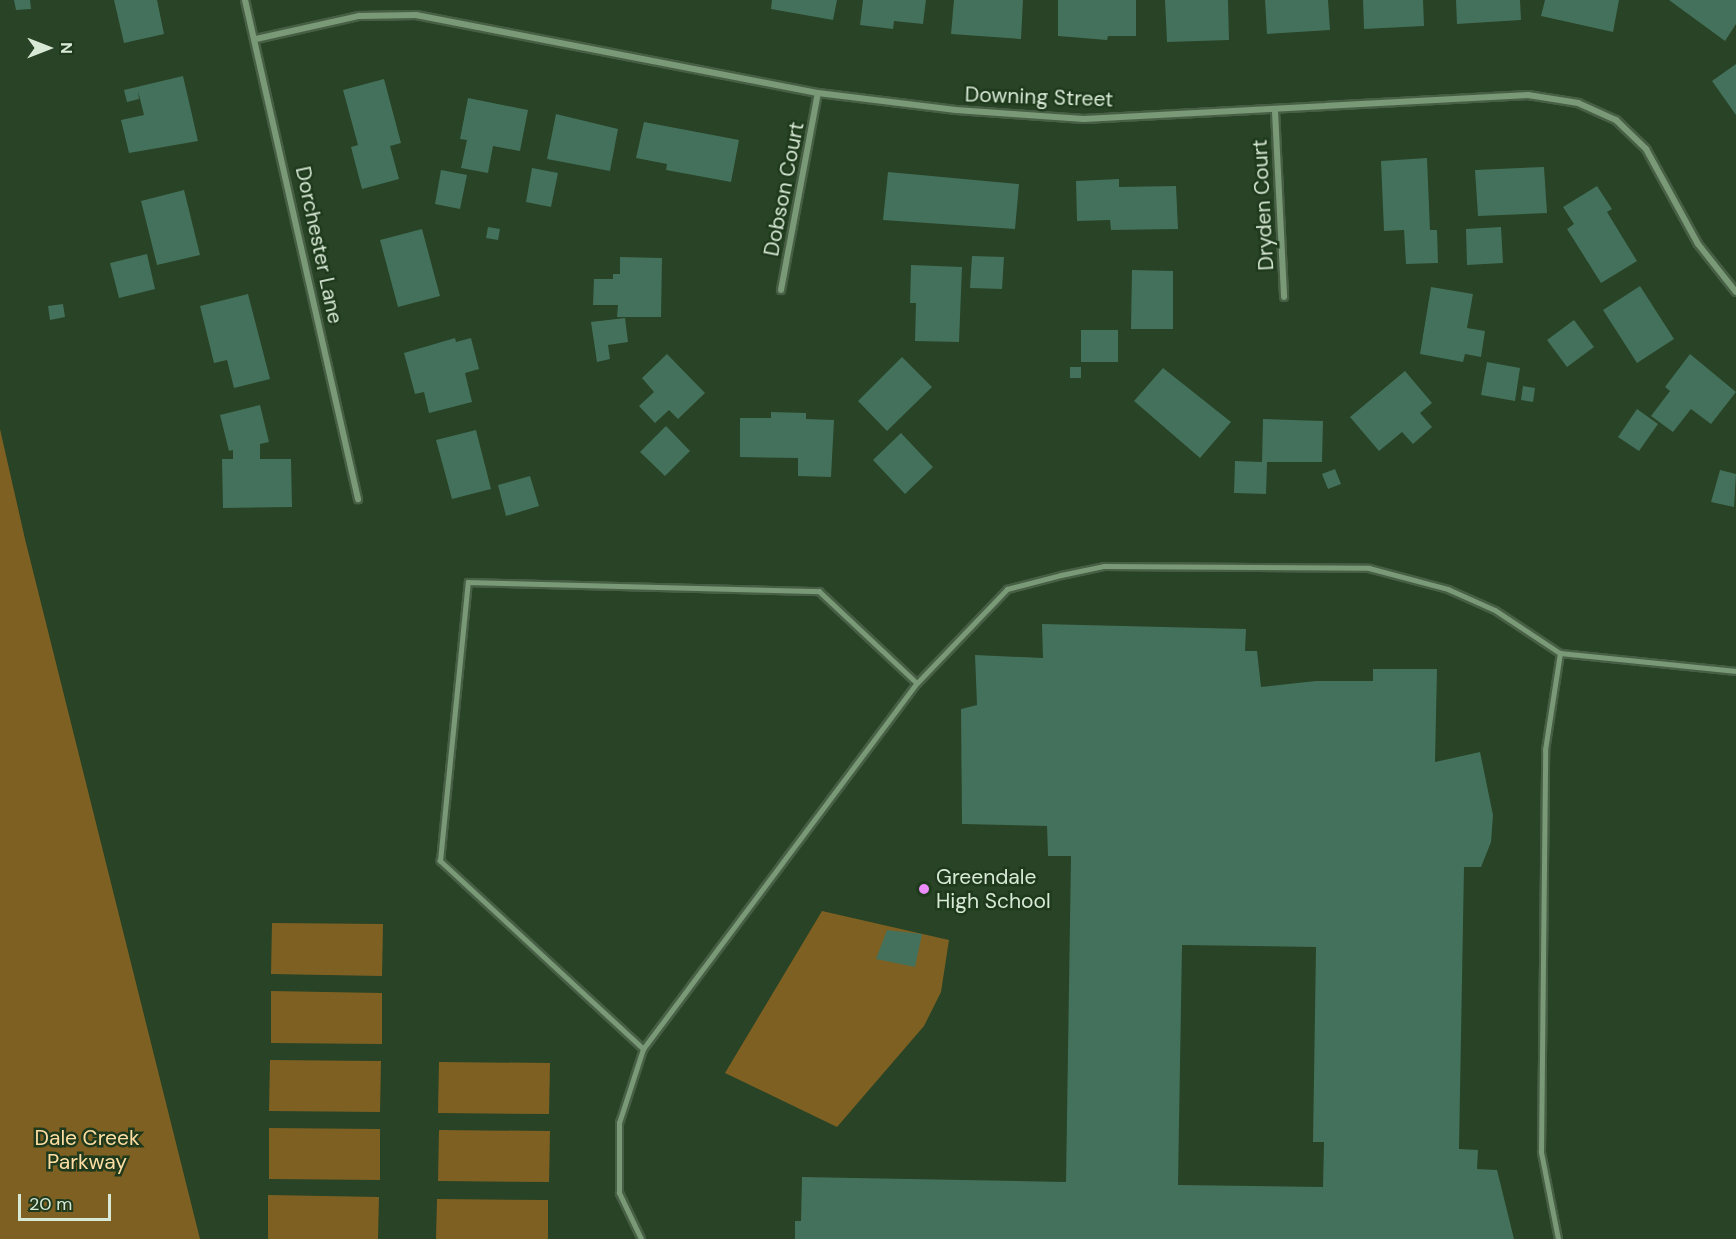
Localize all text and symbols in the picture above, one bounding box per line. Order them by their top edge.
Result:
north arrow [18,18,78,78]
text: N [56,42,77,54]
street label: Downing Street [964,82,1114,112]
street label: Dobson Court [759,120,809,258]
street label: Dryden Court [1247,139,1279,271]
street label: Dorchester Lane [290,164,348,326]
place label: Greendale High School [936,864,1051,914]
marker: Greendale High School [917,882,931,896]
park label: Dale Creek Parkway [35,1125,139,1175]
scale bar [21,1182,114,1220]
text: 20 m [29,1192,72,1216]

